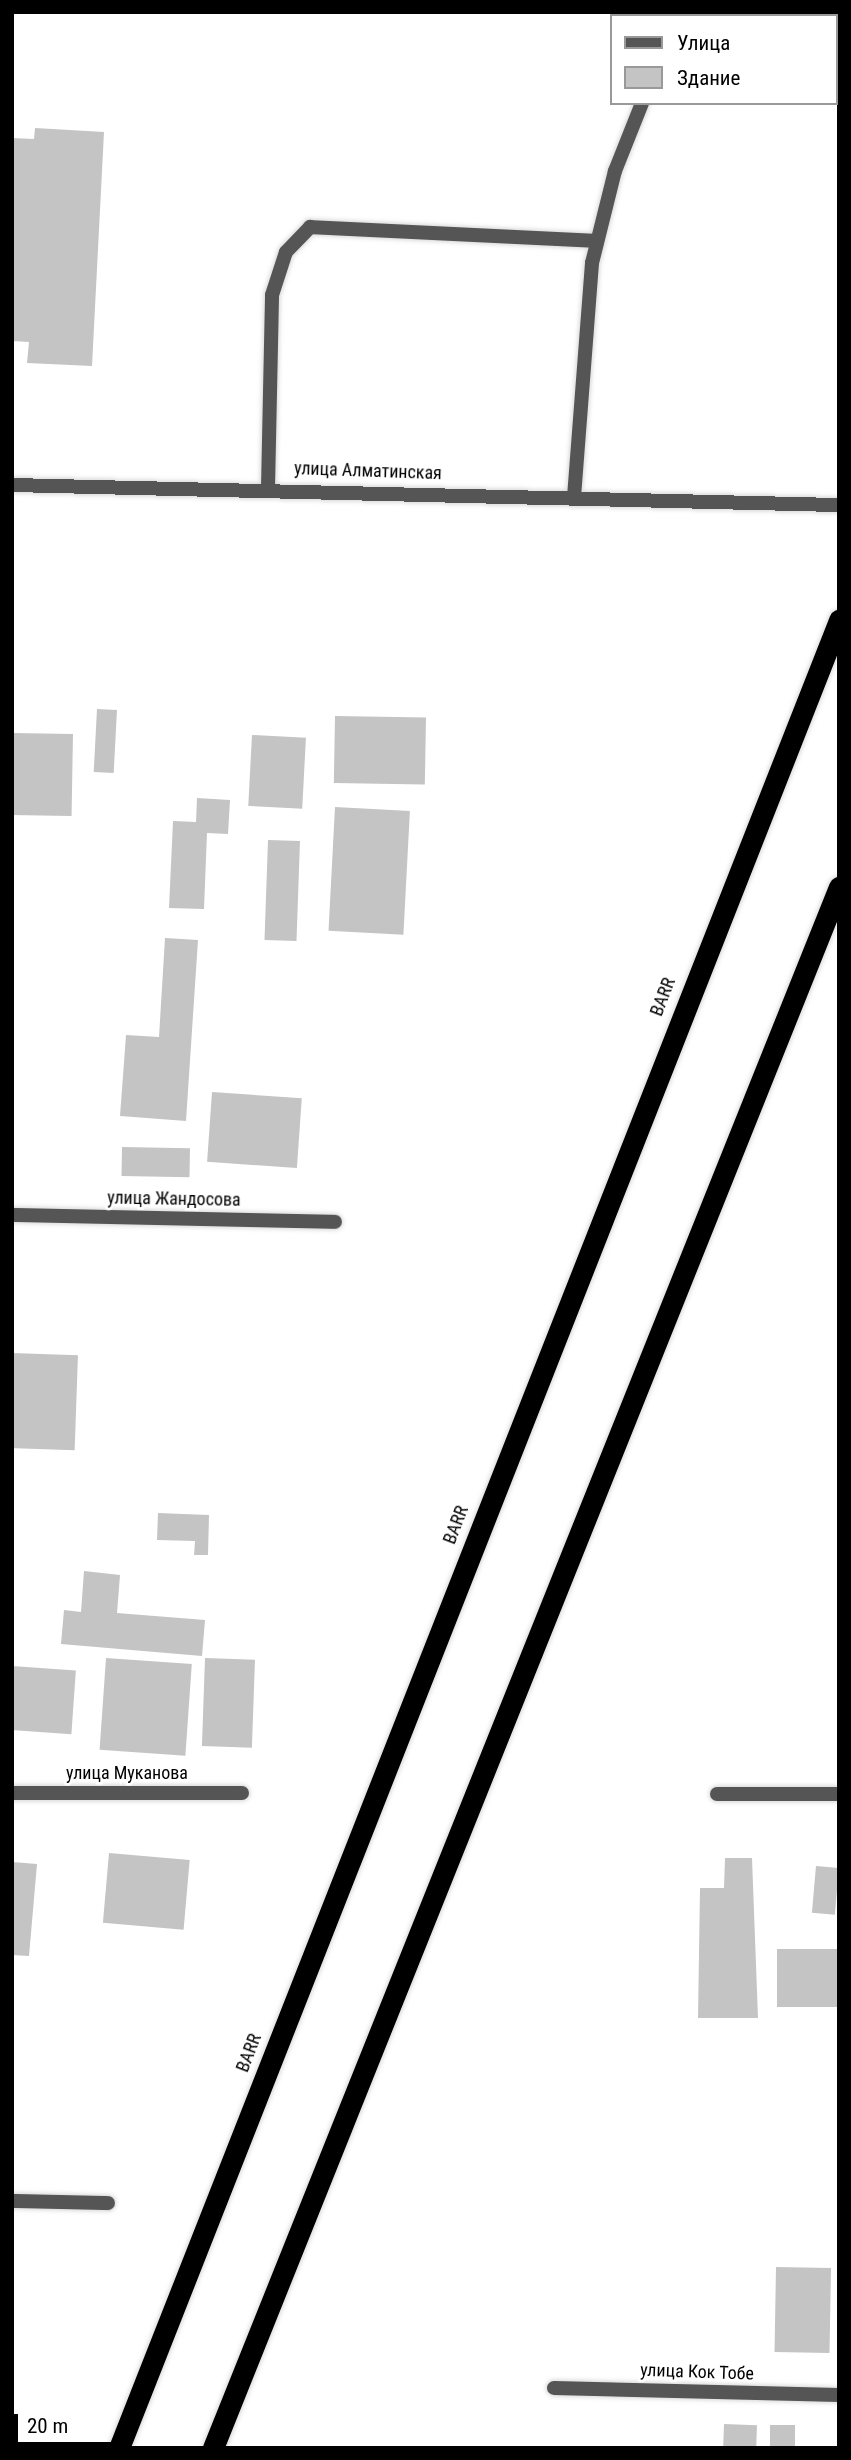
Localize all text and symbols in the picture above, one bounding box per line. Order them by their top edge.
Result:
legend [610,14,837,105]
text: Улица [677,31,730,55]
text: Здание [677,66,740,90]
street label: улица Алматинская [294,458,442,484]
street label: BARR [646,975,680,1019]
street label: улица Жандосова [107,1187,241,1211]
street label: BARR [439,1503,473,1547]
street label: улица Муканова [66,1762,188,1784]
street label: BARR [232,2031,266,2075]
street label: улица Кок Тобе [640,2359,754,2385]
scale bar [18,2400,133,2444]
text: 20 m [27,2414,68,2438]

